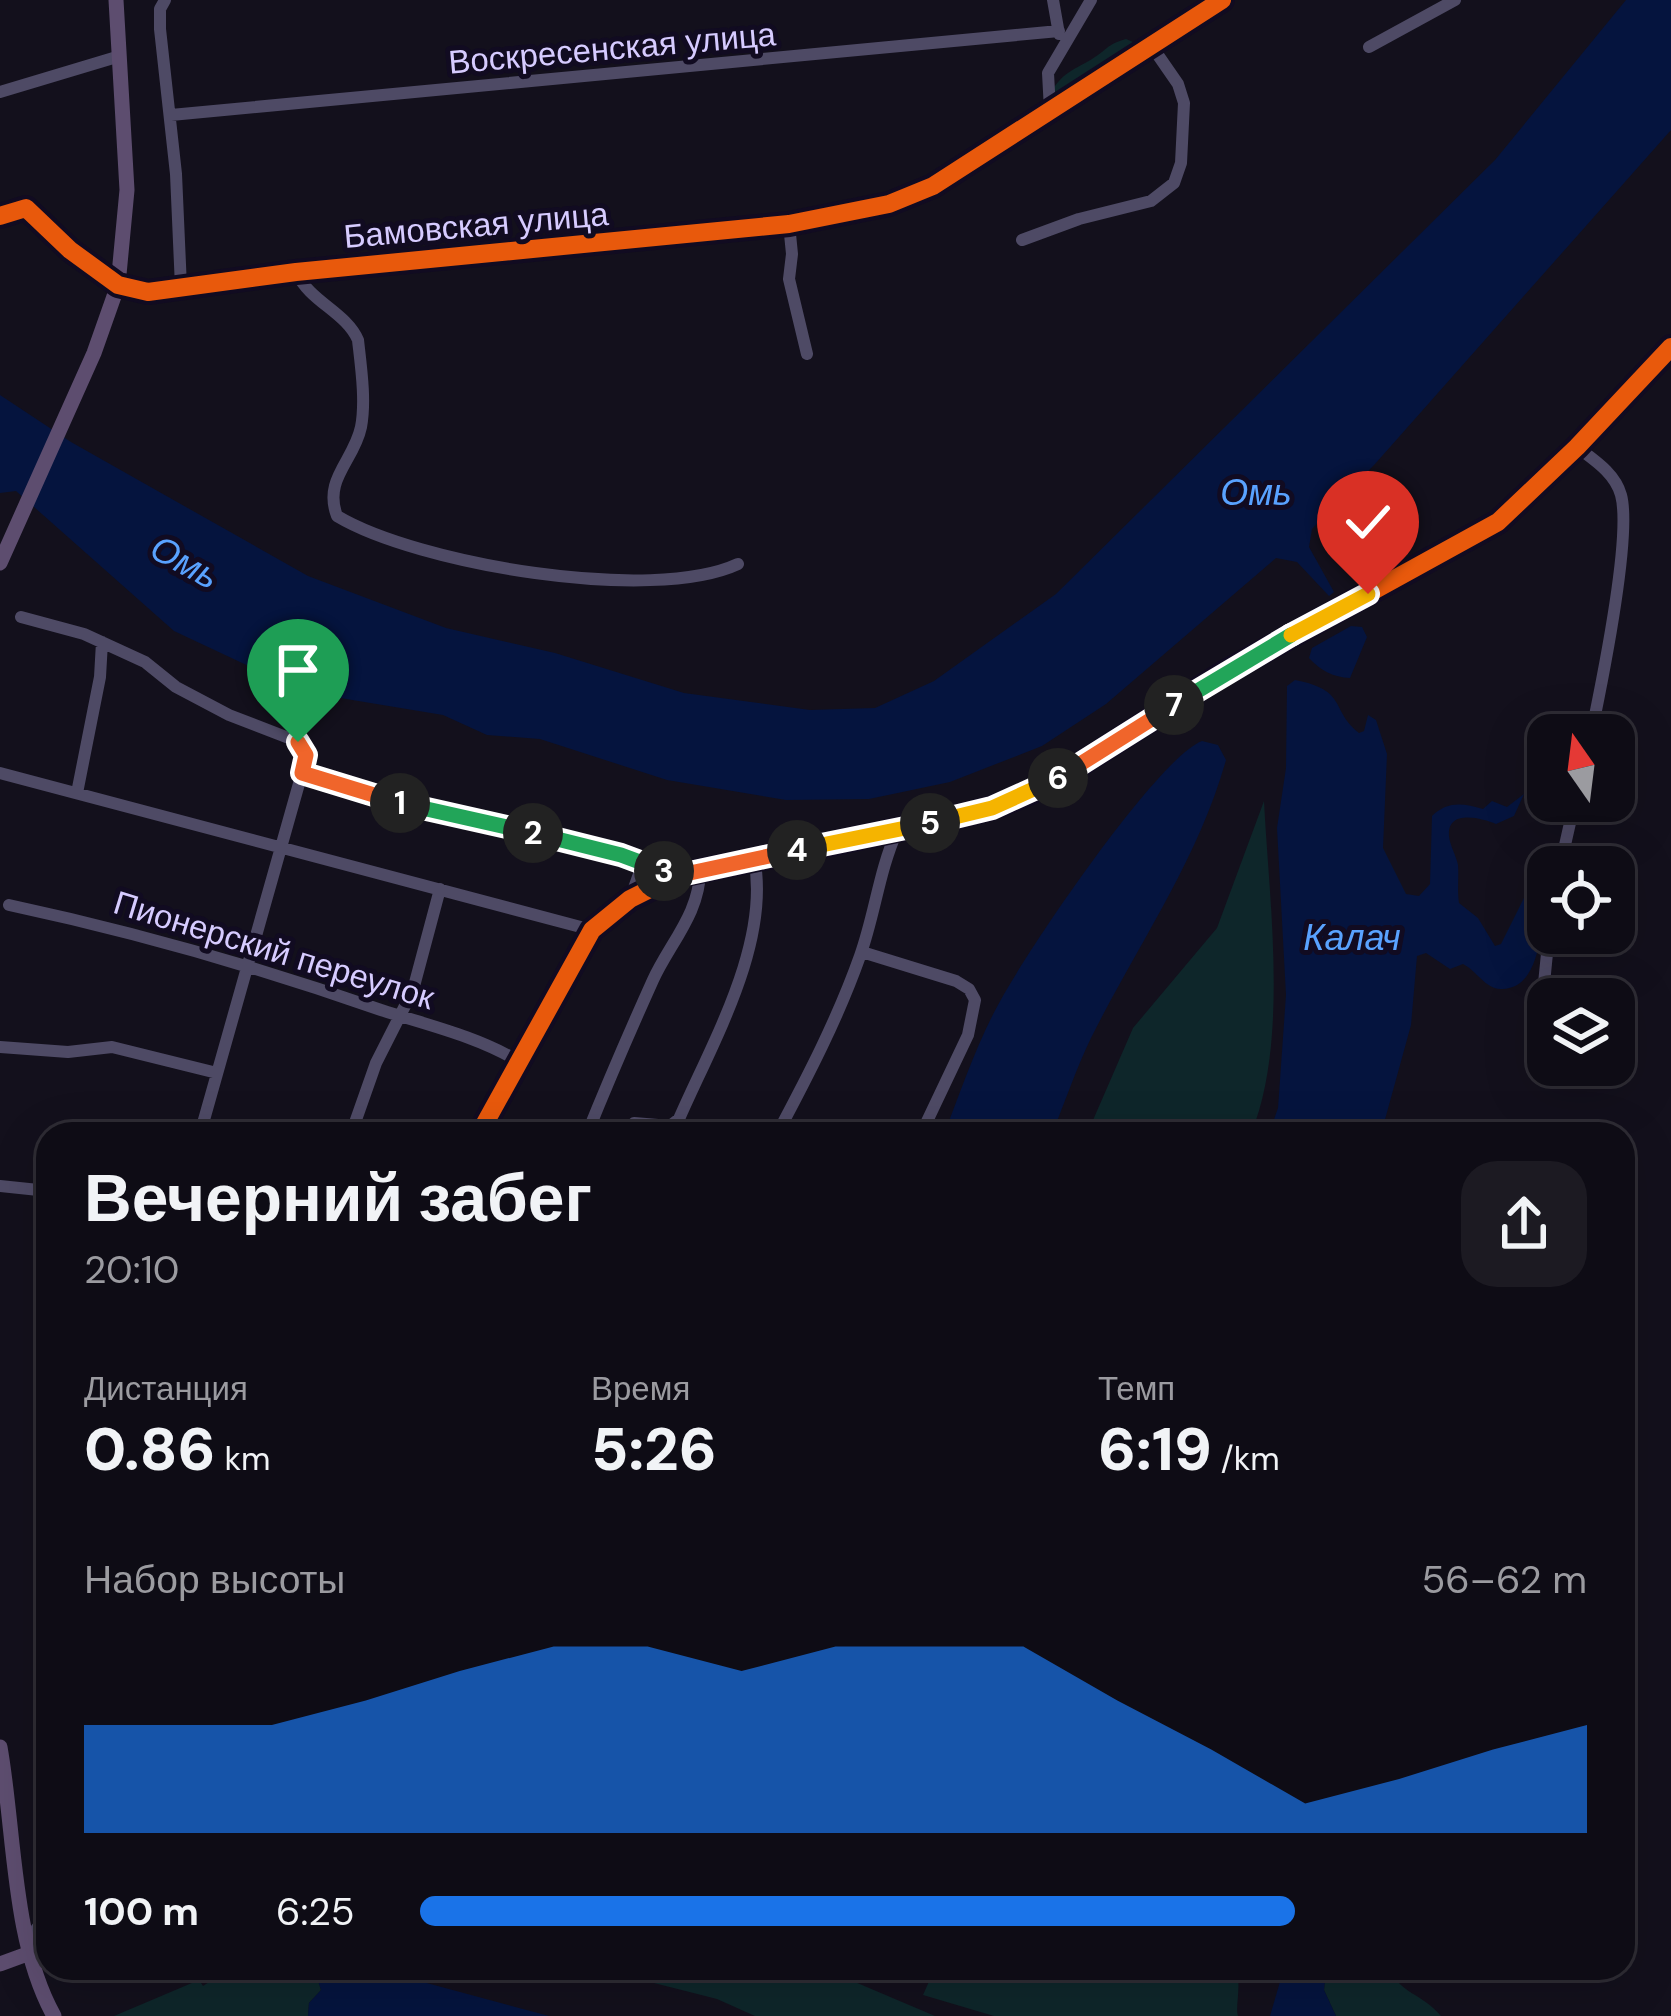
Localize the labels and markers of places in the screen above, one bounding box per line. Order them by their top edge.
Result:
pin [1317,471,1419,594]
pin [247,619,349,742]
pin: 7 [1144,675,1204,735]
pin: 6 [1028,748,1088,808]
pin: 1 [370,773,430,833]
pin: 5 [900,793,960,853]
pin: 2 [503,803,563,863]
pin: 4 [767,820,827,880]
pin: 3 [634,841,694,901]

